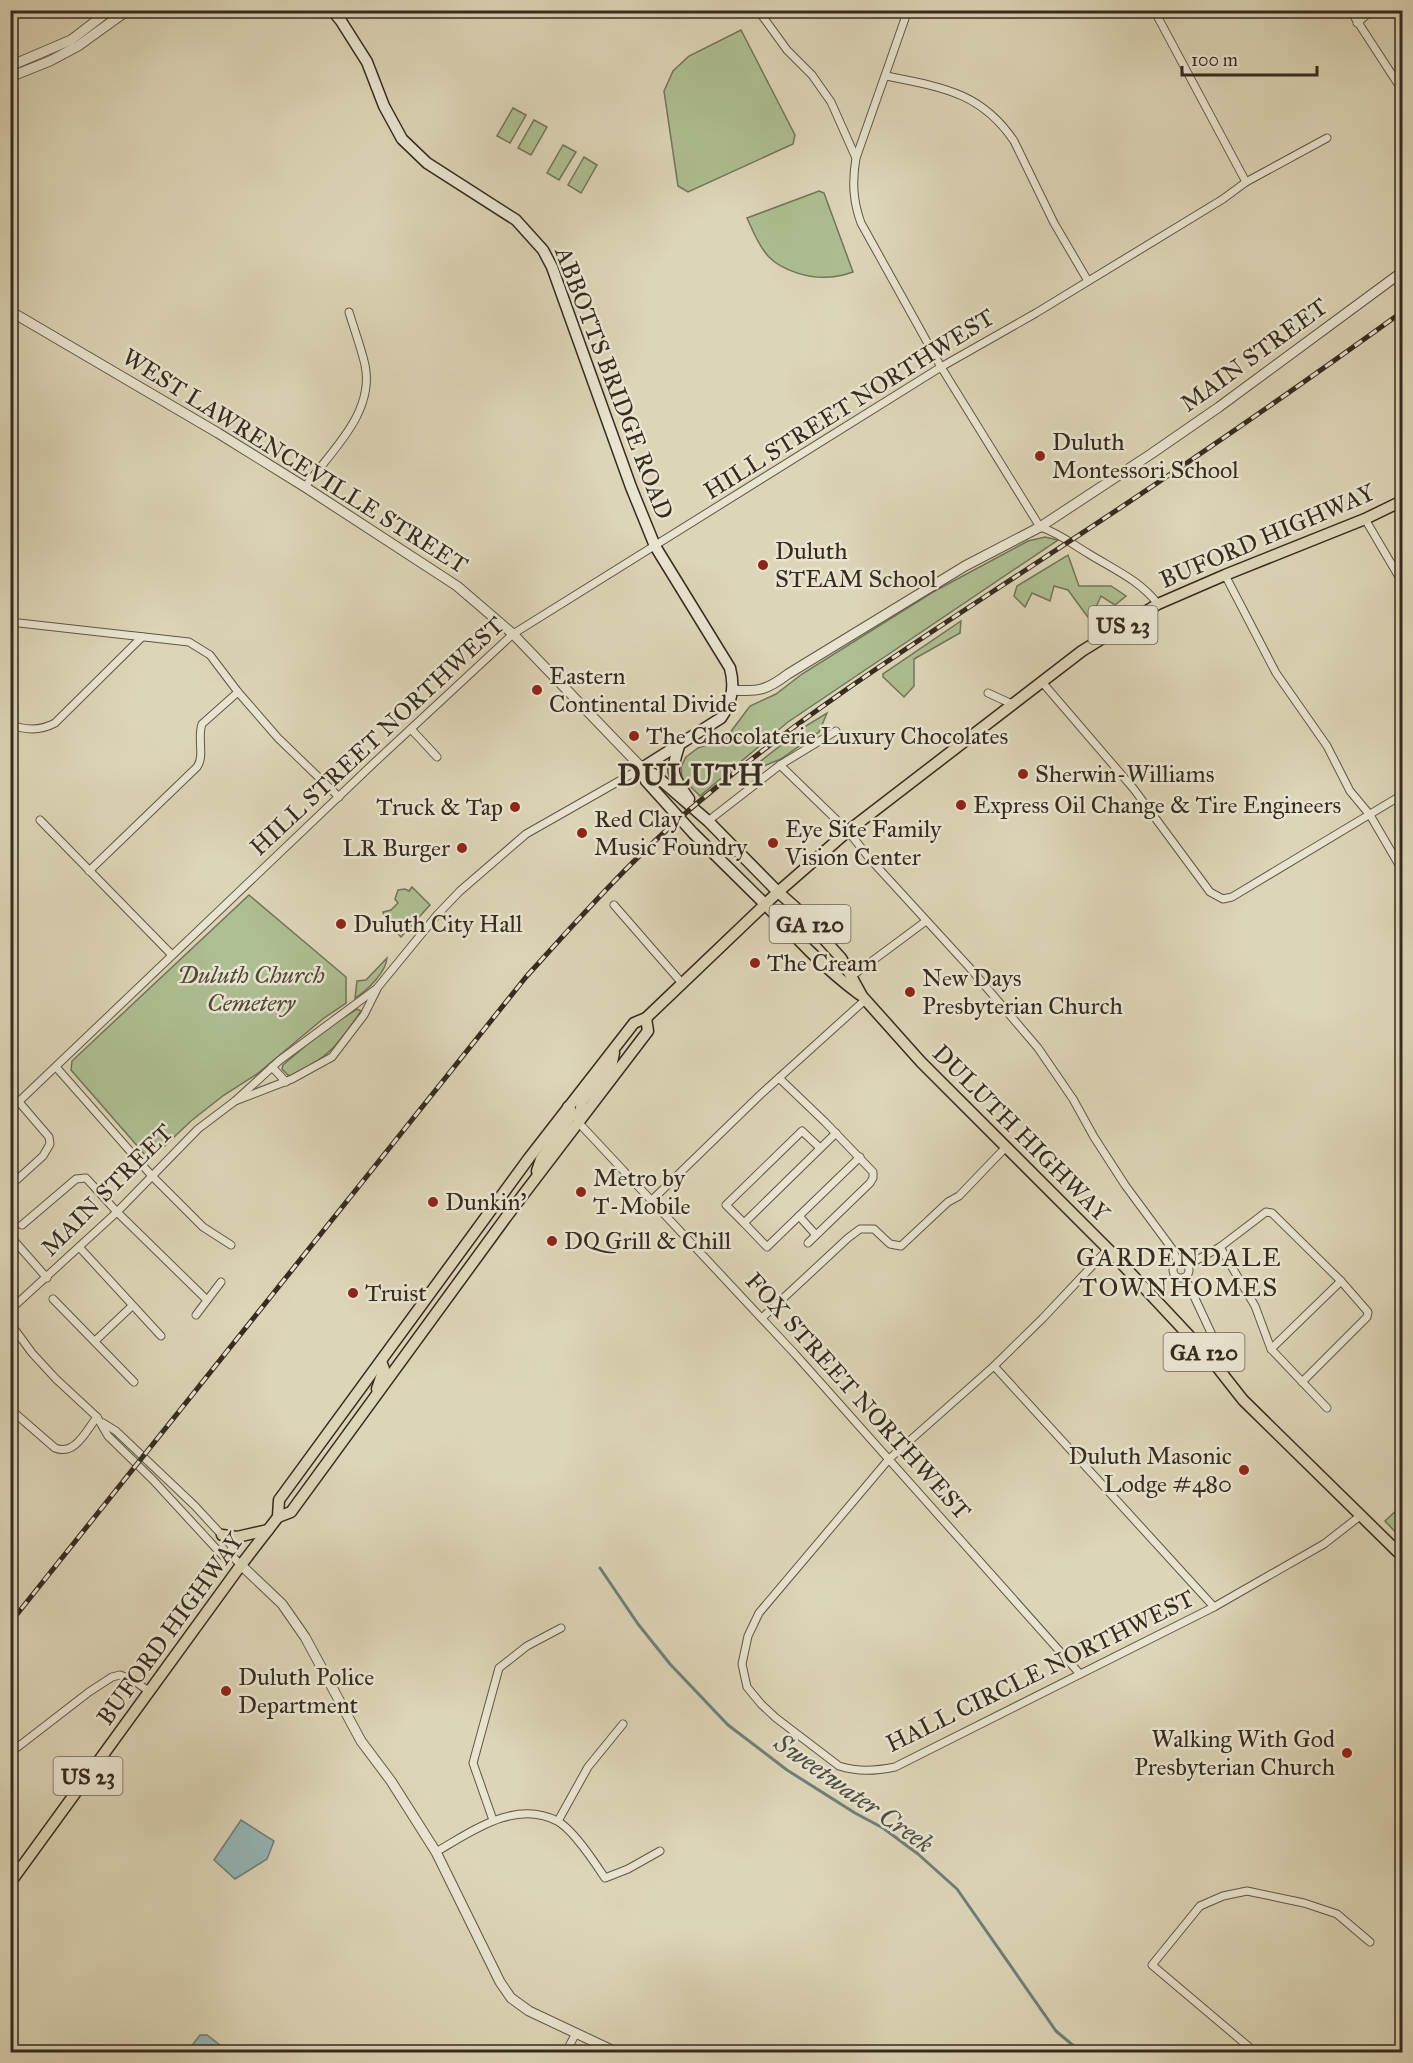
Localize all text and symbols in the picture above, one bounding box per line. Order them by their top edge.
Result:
scale bar [1182,39,1317,77]
text: 100 m [1191,49,1238,71]
street label: ABBOTTS BRIDGE ROAD [548,242,680,524]
street label: MAIN STREET [1175,292,1333,418]
street label: HILL STREET NORTHWEST [698,302,1000,506]
street label: WEST LAWRENCEVILLE STREET [117,342,473,580]
place label: Duluth Montessori School [1052,427,1239,485]
marker: Duluth Montessori School [1033,449,1047,463]
street label: BUFORD HIGHWAY [1155,477,1380,595]
place label: Duluth STEAM School [775,536,937,594]
marker: Duluth STEAM School [756,558,770,572]
road number: US 23 [1088,606,1158,644]
street label: HILL STREET NORTHWEST [244,610,510,862]
place label: Eastern Continental Divide [549,661,737,719]
marker: Eastern Continental Divide [530,683,544,697]
place label: The Chocolaterie Luxury Chocolates [646,721,1008,751]
marker: The Chocolaterie Luxury Chocolates [627,729,641,743]
district label: DULUTH [617,757,765,793]
place label: Sherwin-Williams [1035,759,1214,789]
marker: Sherwin-Williams [1016,767,1030,781]
place label: Express Oil Change & Tire Engineers [973,790,1341,820]
place label: Truck & Tap [376,792,503,822]
marker: Express Oil Change & Tire Engineers [954,798,968,812]
marker: Truck & Tap [508,800,522,814]
place label: Red Clay Music Foundry [594,804,748,862]
place label: Eye Site Family Vision Center [784,814,942,872]
marker: Red Clay Music Foundry [575,826,589,840]
place label: LR Burger [342,833,450,863]
marker: Eye Site Family Vision Center [766,836,780,850]
marker: LR Burger [455,841,469,855]
road number: GA 120 [770,905,850,943]
place label: Duluth City Hall [353,909,523,939]
marker: Duluth City Hall [334,917,348,931]
place label: The Cream [767,948,877,978]
marker: The Cream [748,956,762,970]
park label: Duluth Church Cemetery [177,960,325,1018]
place label: New Days Presbyterian Church [922,963,1123,1021]
marker: New Days Presbyterian Church [903,985,917,999]
street label: DULUTH HIGHWAY [926,1038,1116,1228]
street label: MAIN STREET [35,1118,179,1262]
place label: Metro by T-Mobile [593,1163,691,1221]
marker: Metro by T-Mobile [574,1185,588,1199]
place label: Dunkin' [445,1187,526,1217]
marker: Dunkin' [426,1195,440,1209]
place label: DQ Grill & Chill [564,1226,732,1256]
marker: DQ Grill & Chill [545,1234,559,1248]
district label: GARDENDALE TOWNHOMES [1076,1241,1282,1303]
street label: FOX STREET NORTHWEST [739,1266,977,1526]
place label: Truist [365,1278,427,1308]
marker: Truist [346,1286,360,1300]
road number: GA 120 [1164,1333,1244,1371]
place label: Duluth Masonic Lodge #480 [1069,1441,1232,1499]
marker: Duluth Masonic Lodge #480 [1237,1463,1251,1477]
street label: BUFORD HIGHWAY [90,1526,250,1731]
street label: HALL CIRCLE NORTHWEST [881,1583,1199,1759]
place label: Duluth Police Department [238,1662,374,1720]
marker: Duluth Police Department [219,1684,233,1698]
place label: Walking With God Presbyterian Church [1134,1724,1335,1782]
water label: Sweetwater Creek [767,1726,940,1860]
marker: Walking With God Presbyterian Church [1340,1746,1354,1760]
road number: US 23 [54,1757,122,1795]

